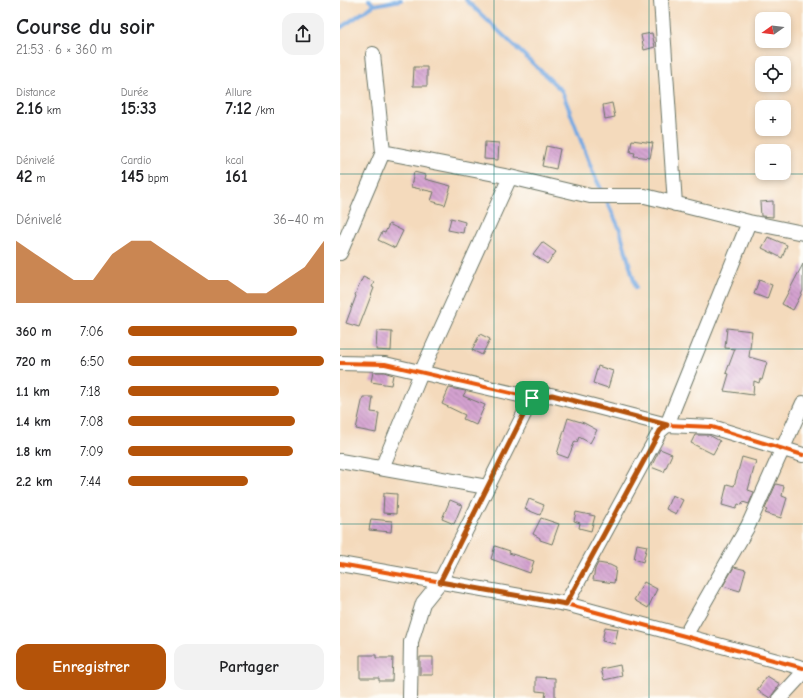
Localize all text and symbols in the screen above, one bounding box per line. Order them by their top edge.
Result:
north arrow [755,12,791,48]
map controls [755,12,791,180]
button: share [282,13,324,55]
text: Course du soir [16,14,155,40]
text: 21:53 · 6 × 360 m [16,42,112,57]
button: locate [755,56,791,92]
text: Distance [16,86,55,99]
text: Durée [121,86,148,99]
text: Allure [225,86,252,99]
text: 2.16 [16,99,43,118]
text: 15:33 [121,99,157,118]
text: 7:12 [225,99,252,118]
button: + [755,100,791,136]
text: km [43,104,61,117]
text: /km [252,104,275,117]
button: − [755,144,791,180]
text: Dénivelé [16,154,55,167]
text: Cardio [121,154,151,167]
text: kcal [225,154,244,167]
text: 42 [16,167,32,186]
text: 145 [121,167,144,186]
text: 161 [225,167,248,186]
text: m [32,172,45,185]
text: bpm [144,172,169,185]
text: Dénivelé [16,212,62,227]
text: 36–40 m [273,212,324,227]
text: 360 m [16,324,52,339]
text: 7:06 [80,324,103,339]
text: 720 m [16,354,51,369]
text: 6:50 [80,354,104,369]
pin [515,381,549,415]
text: 1.1 km [16,384,50,399]
text: 7:18 [80,384,100,399]
icon: arrive [521,387,543,409]
text: 1.4 km [16,414,51,429]
text: 7:08 [80,414,103,429]
text: 1.8 km [16,444,51,459]
text: 7:09 [80,444,103,459]
text: 2.2 km [16,474,53,489]
text: 7:44 [80,474,101,489]
button: Enregistrer [16,644,166,690]
button: Partager [174,644,324,690]

